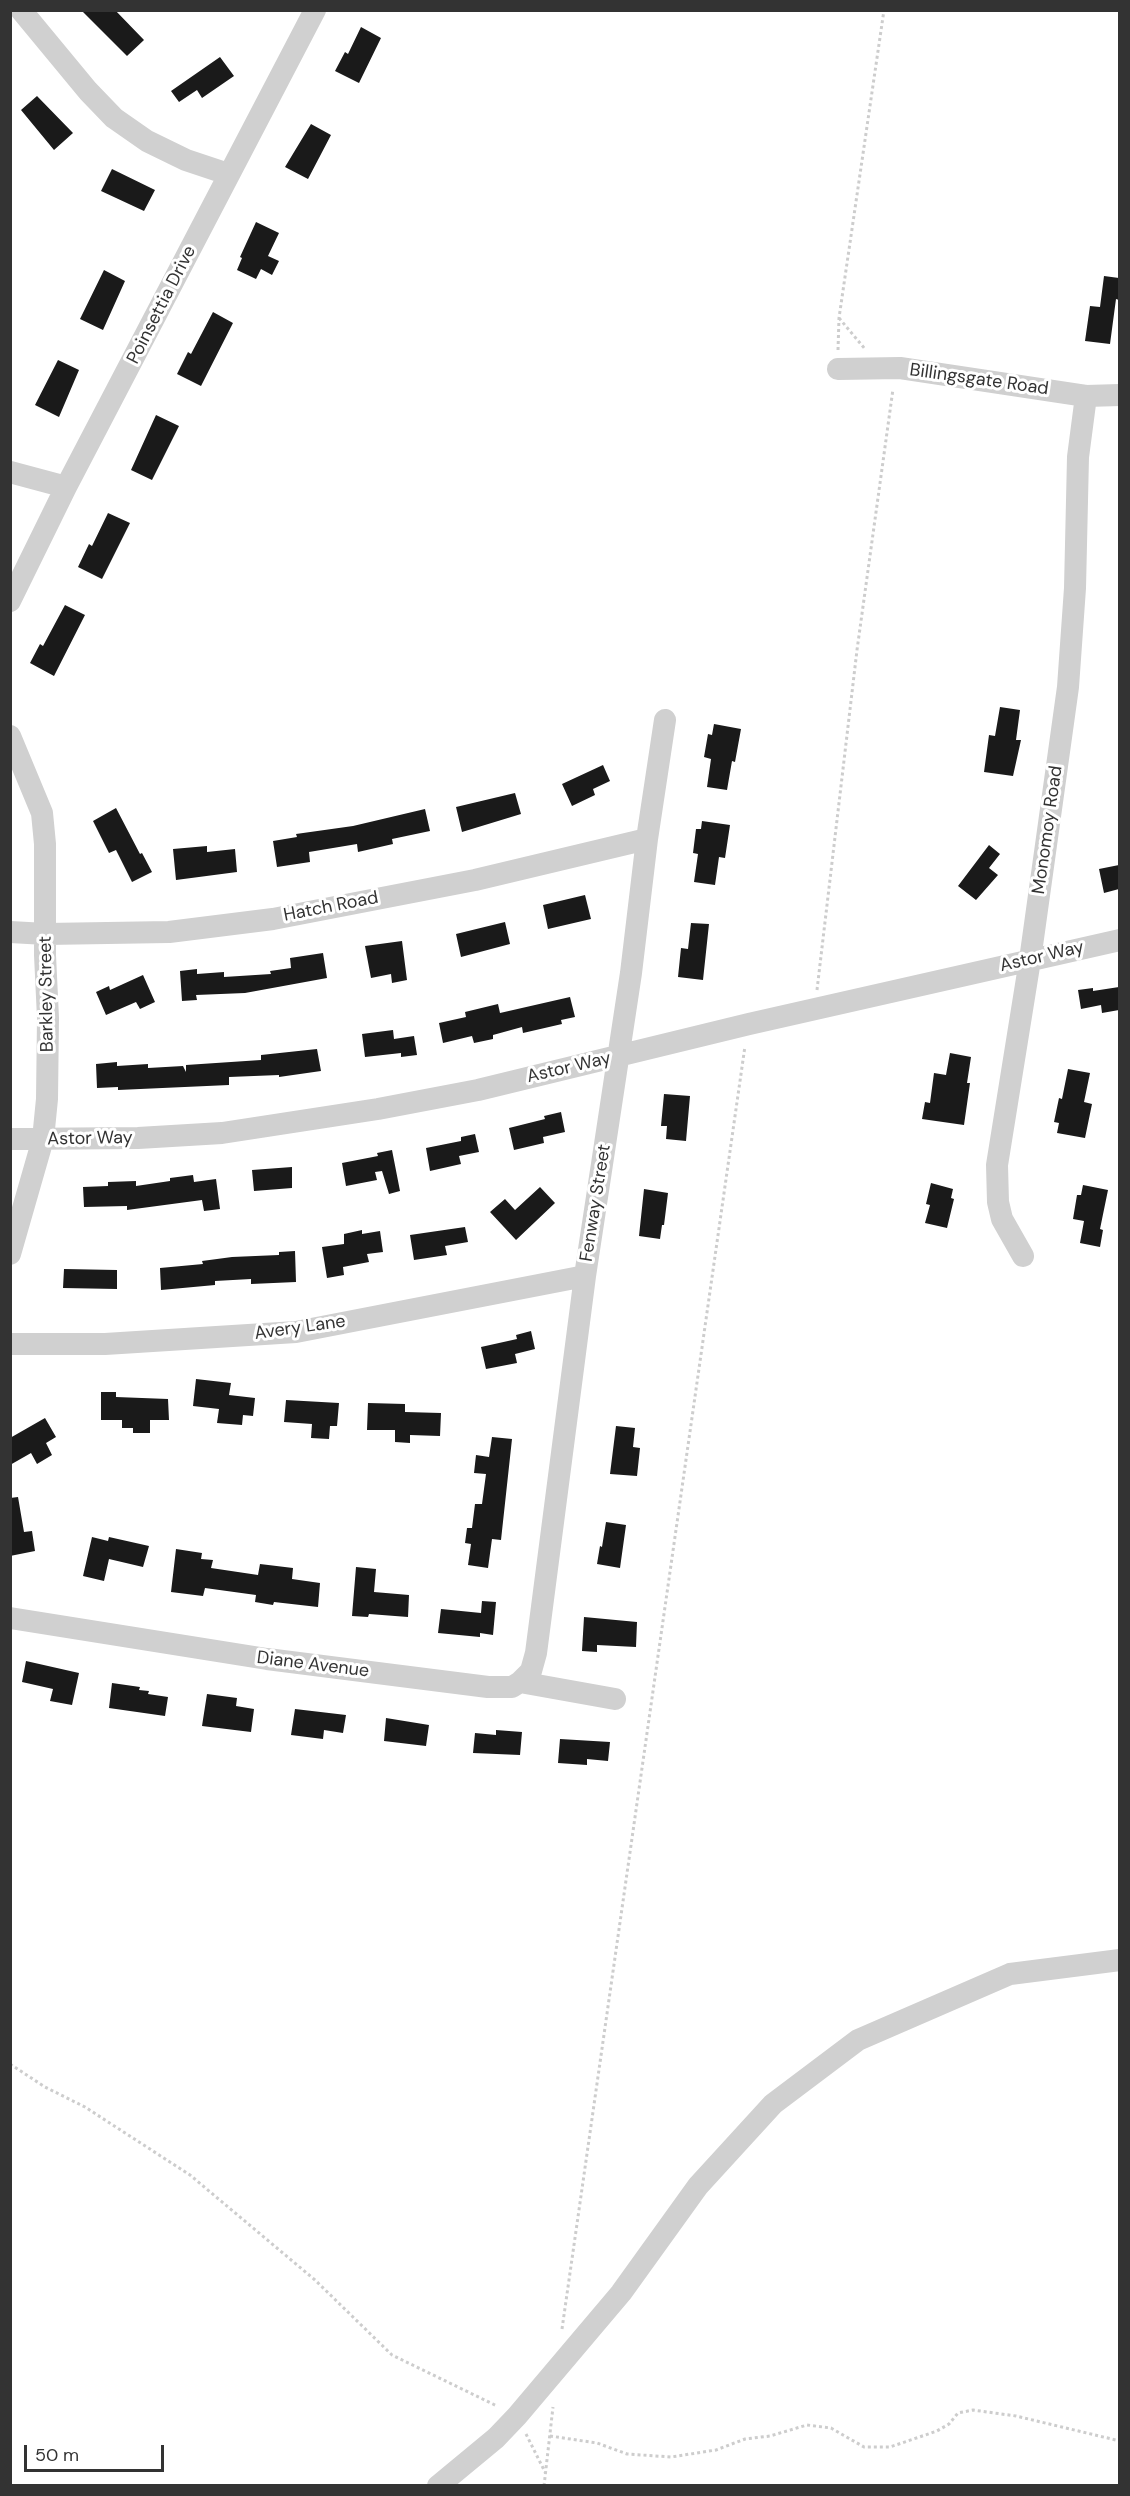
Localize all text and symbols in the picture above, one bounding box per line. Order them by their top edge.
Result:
street label: Poinsettia Drive [123,242,201,368]
street label: Billingsgate Road [908,360,1050,400]
street label: Monomoy Road [1028,764,1068,896]
street label: Hatch Road [282,887,380,927]
street label: Barkley Street [35,936,59,1052]
street label: Astor Way [998,937,1086,977]
street label: Astor Way [525,1048,613,1088]
street label: Astor Way [47,1127,133,1151]
street label: Fenway Street [576,1143,616,1263]
street label: Avery Lane [253,1311,347,1345]
street label: Diane Avenue [256,1647,370,1683]
scale bar [27,2433,166,2471]
text: 50 m [35,2443,79,2467]

